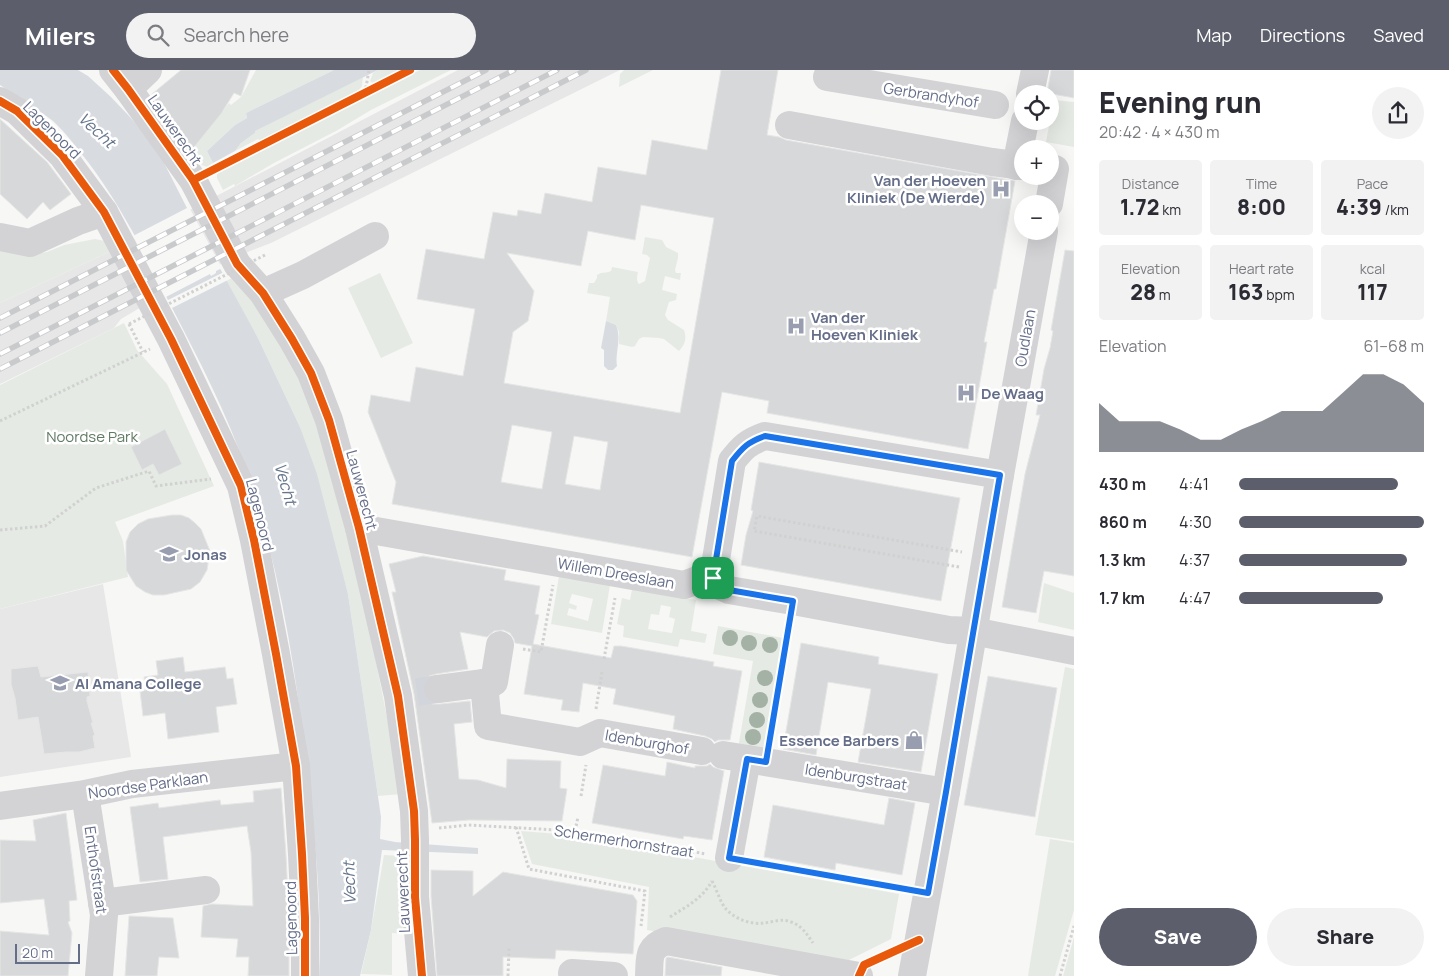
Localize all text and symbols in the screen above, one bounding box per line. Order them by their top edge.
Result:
search box [126,13,476,58]
text: Milers [25,19,96,52]
icon: search [144,21,172,49]
text: Search here [184,22,289,48]
text: Map [1196,23,1232,47]
text: Directions [1260,23,1345,47]
text: Saved [1373,23,1424,47]
street label: Gerbrandyhof [882,77,981,113]
text: Evening run [1099,83,1262,121]
map controls [1014,85,1059,240]
button: locate [1014,85,1059,130]
button: share [1372,87,1424,139]
street label: Lauwerecht [143,90,207,170]
street label: Lagenoord [18,96,86,164]
water label: Vecht [74,107,121,154]
text: 20:42 · 4 × 430 m [1099,121,1220,143]
button: + [1014,140,1059,185]
place label: Van der Hoeven Kliniek (De Wierde) [847,170,986,208]
text: Distance [1122,174,1179,193]
text: Time [1246,174,1277,193]
text: Pace [1357,174,1388,193]
hospital icon: Van der Hoeven Kliniek (De Wierde) [990,178,1012,200]
text: 1.72 [1120,193,1159,221]
text: 8:00 [1237,193,1286,221]
text: 4:39 [1336,193,1382,221]
button: − [1014,195,1059,240]
text: km [1159,200,1181,219]
text: /km [1382,200,1409,219]
text: Elevation [1121,259,1180,278]
text: Heart rate [1229,259,1294,278]
text: kcal [1360,259,1385,278]
text: 28 [1130,278,1156,306]
text: 163 [1228,278,1263,306]
text: 117 [1357,278,1388,306]
text: m [1156,285,1171,304]
text: bpm [1263,285,1295,304]
place label: Van der Hoeven Kliniek [811,307,919,345]
street label: Oudlaan [1010,308,1040,368]
hospital icon: Van der Hoeven Kliniek [785,315,807,337]
text: Elevation [1099,335,1167,357]
text: 61–68 m [1363,335,1424,357]
hospital icon: De Waag [955,382,977,404]
place label: De Waag [981,383,1044,404]
park label: Noordse Park [46,426,138,447]
street label: Lauwerecht [341,448,383,532]
water label: Vecht [270,460,303,509]
text: 430 m [1099,473,1146,495]
text: 4:41 [1179,473,1209,495]
street label: Lagenoord [241,476,279,554]
text: 860 m [1099,511,1147,533]
text: 4:30 [1179,511,1212,533]
school or university icon: Jonas [158,543,180,565]
place label: Jonas [184,544,227,565]
text: 1.3 km [1099,549,1146,571]
text: 4:37 [1179,549,1210,571]
street label: Willem Dreeslaan [556,552,676,594]
pin [692,557,734,599]
icon: arrive [699,564,727,592]
text: 1.7 km [1099,587,1145,609]
text: 4:47 [1179,587,1211,609]
school or university icon: Al Amana College [49,672,71,694]
place label: Al Amana College [75,673,202,694]
street label: Idenburghof [603,724,691,760]
shop icon: Essence Barbers [903,729,925,751]
place label: Essence Barbers [779,730,899,751]
street label: Idenburgstraat [803,759,909,795]
street label: Noordse Parklaan [87,766,209,804]
street label: Schermerhornstraat [553,820,695,862]
street label: Enthofstraat [79,825,113,915]
street label: Lauwerecht [391,851,415,933]
water label: Vecht [337,860,361,905]
street label: Lagenoord [280,881,302,955]
button: Save [1099,908,1257,966]
button: Share [1267,908,1424,966]
scale bar [15,941,80,964]
text: 20 m [22,943,53,962]

